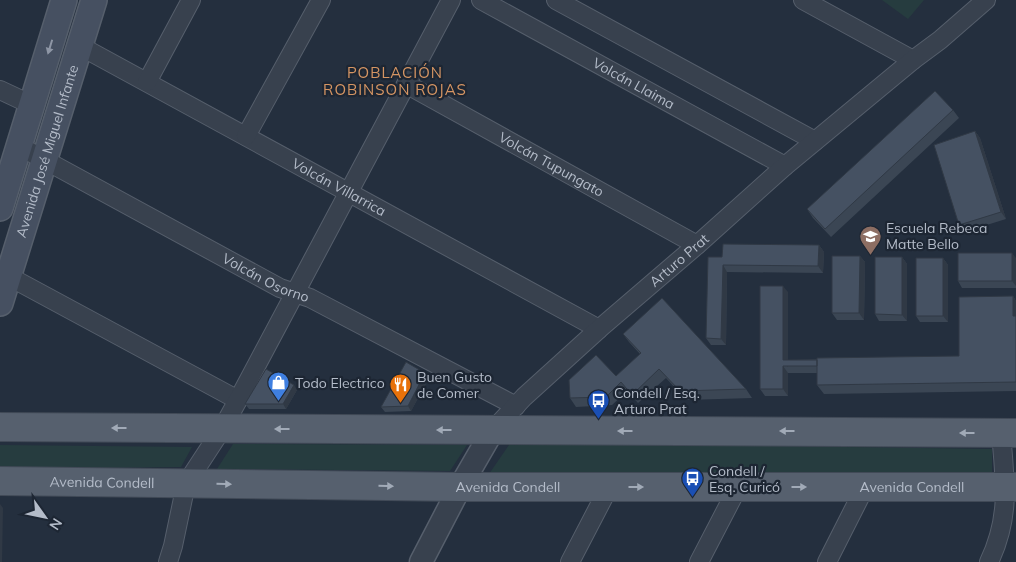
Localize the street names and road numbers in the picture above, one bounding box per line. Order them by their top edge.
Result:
street label: Volcán Llaima [589,54,678,113]
street label: Avenida José Miguel Infante [12,63,82,240]
street label: Volcán Tupungato [496,128,607,201]
street label: Volcán Villarrica [289,154,389,220]
street label: Arturo Prat [646,230,713,291]
street label: Volcán Osorno [219,249,311,306]
street label: Avenida Condell [49,473,155,492]
street label: Avenida Condell [455,478,560,496]
street label: Avenida Condell [859,478,964,496]

